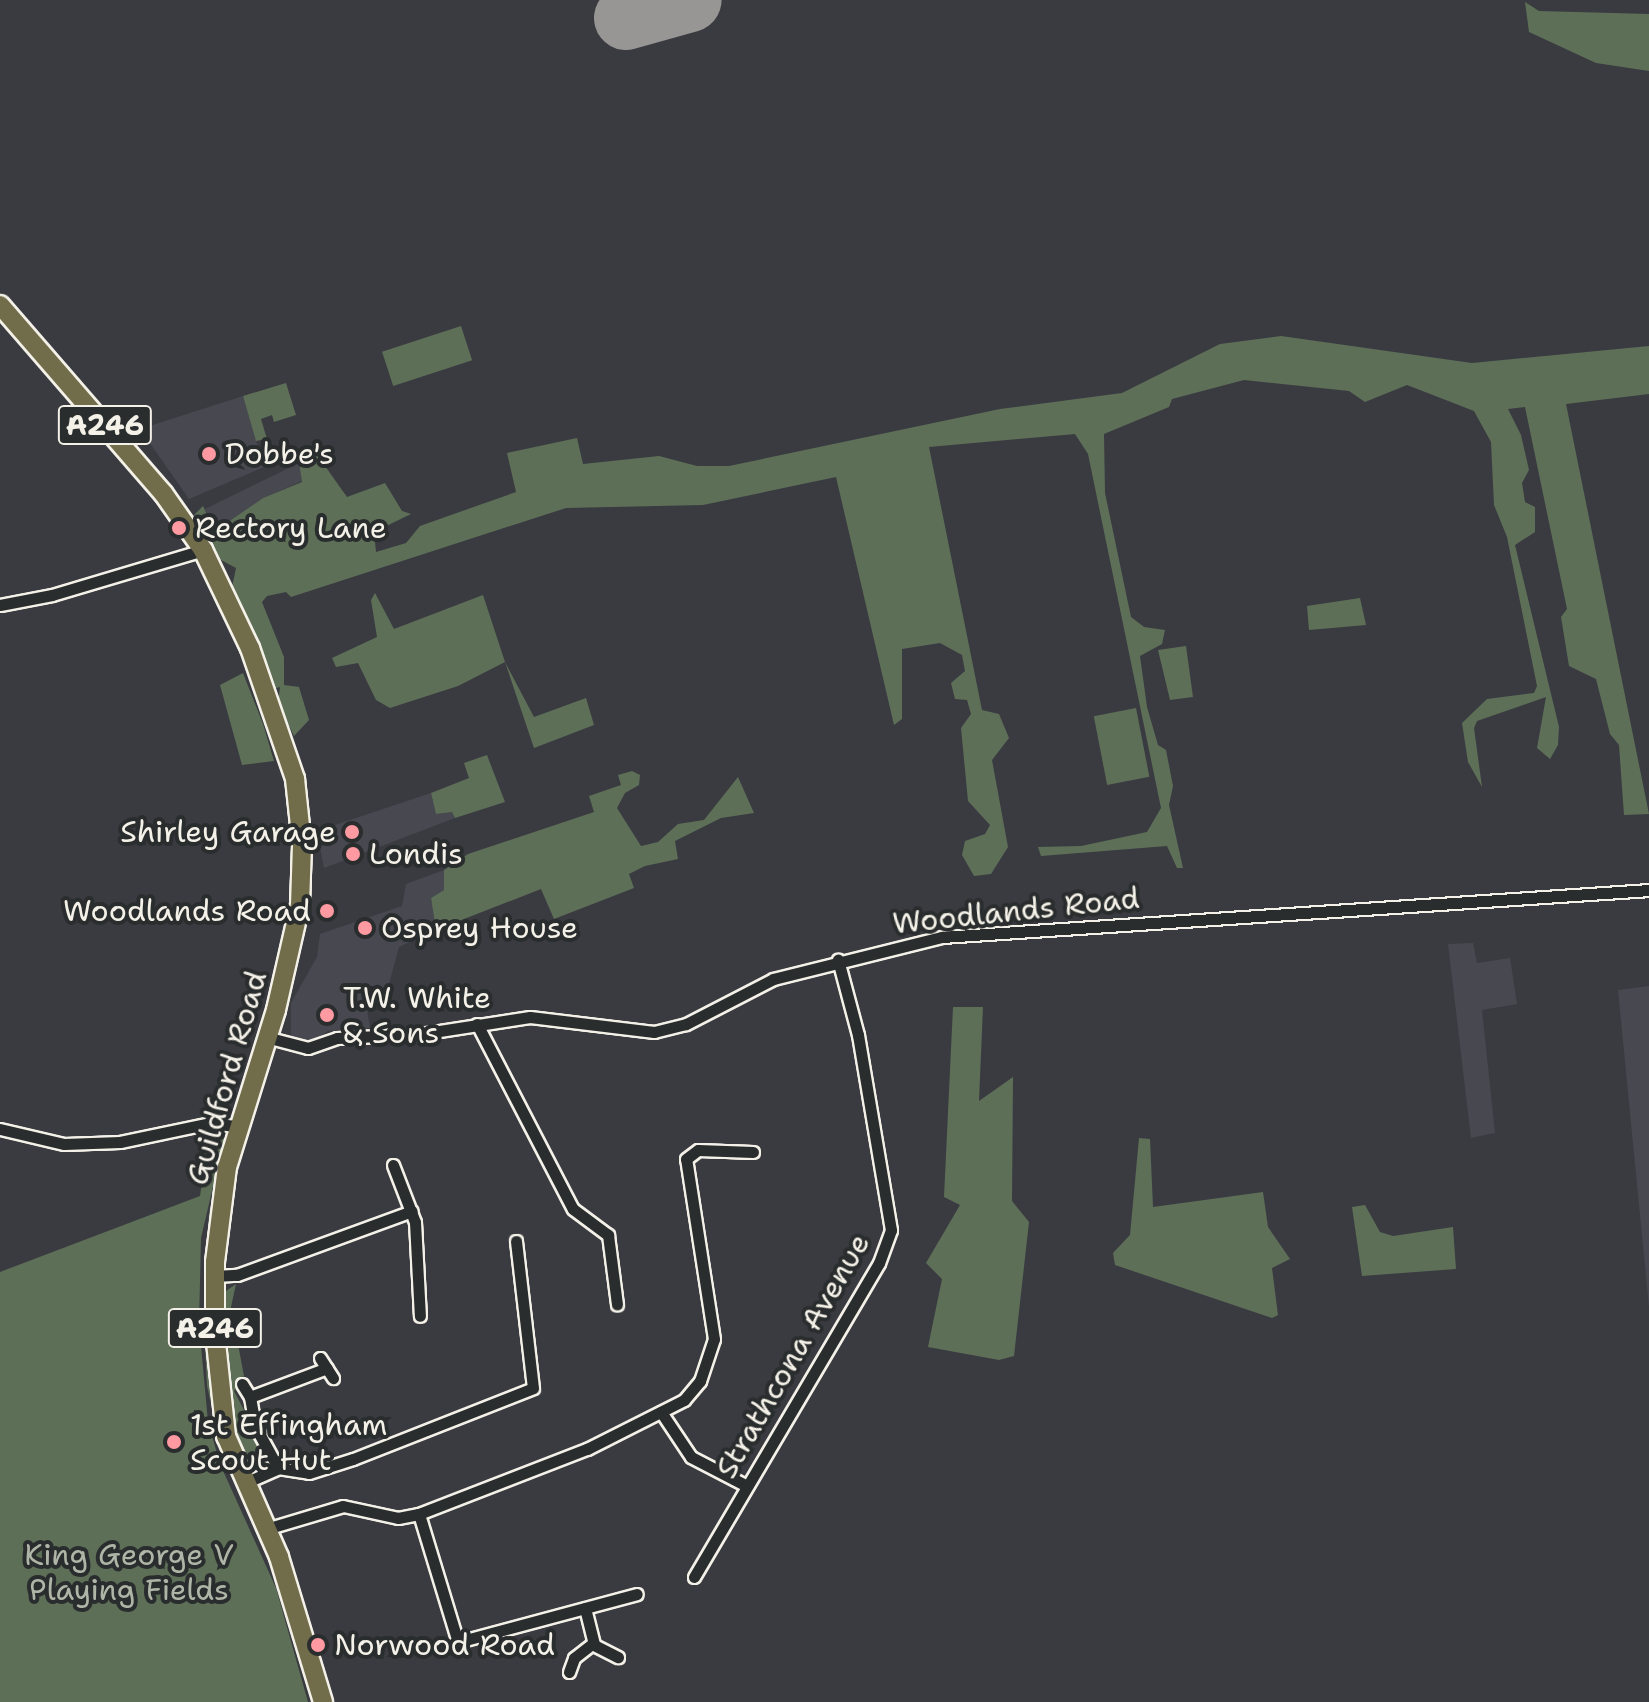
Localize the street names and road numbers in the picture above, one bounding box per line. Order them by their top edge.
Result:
road number: A246 [57,401,153,449]
street label: Woodlands Road [891,880,1141,942]
street label: Guildford Road [179,967,275,1189]
street label: Strathcona Avenue [708,1227,878,1485]
road number: A246 [167,1304,263,1352]

